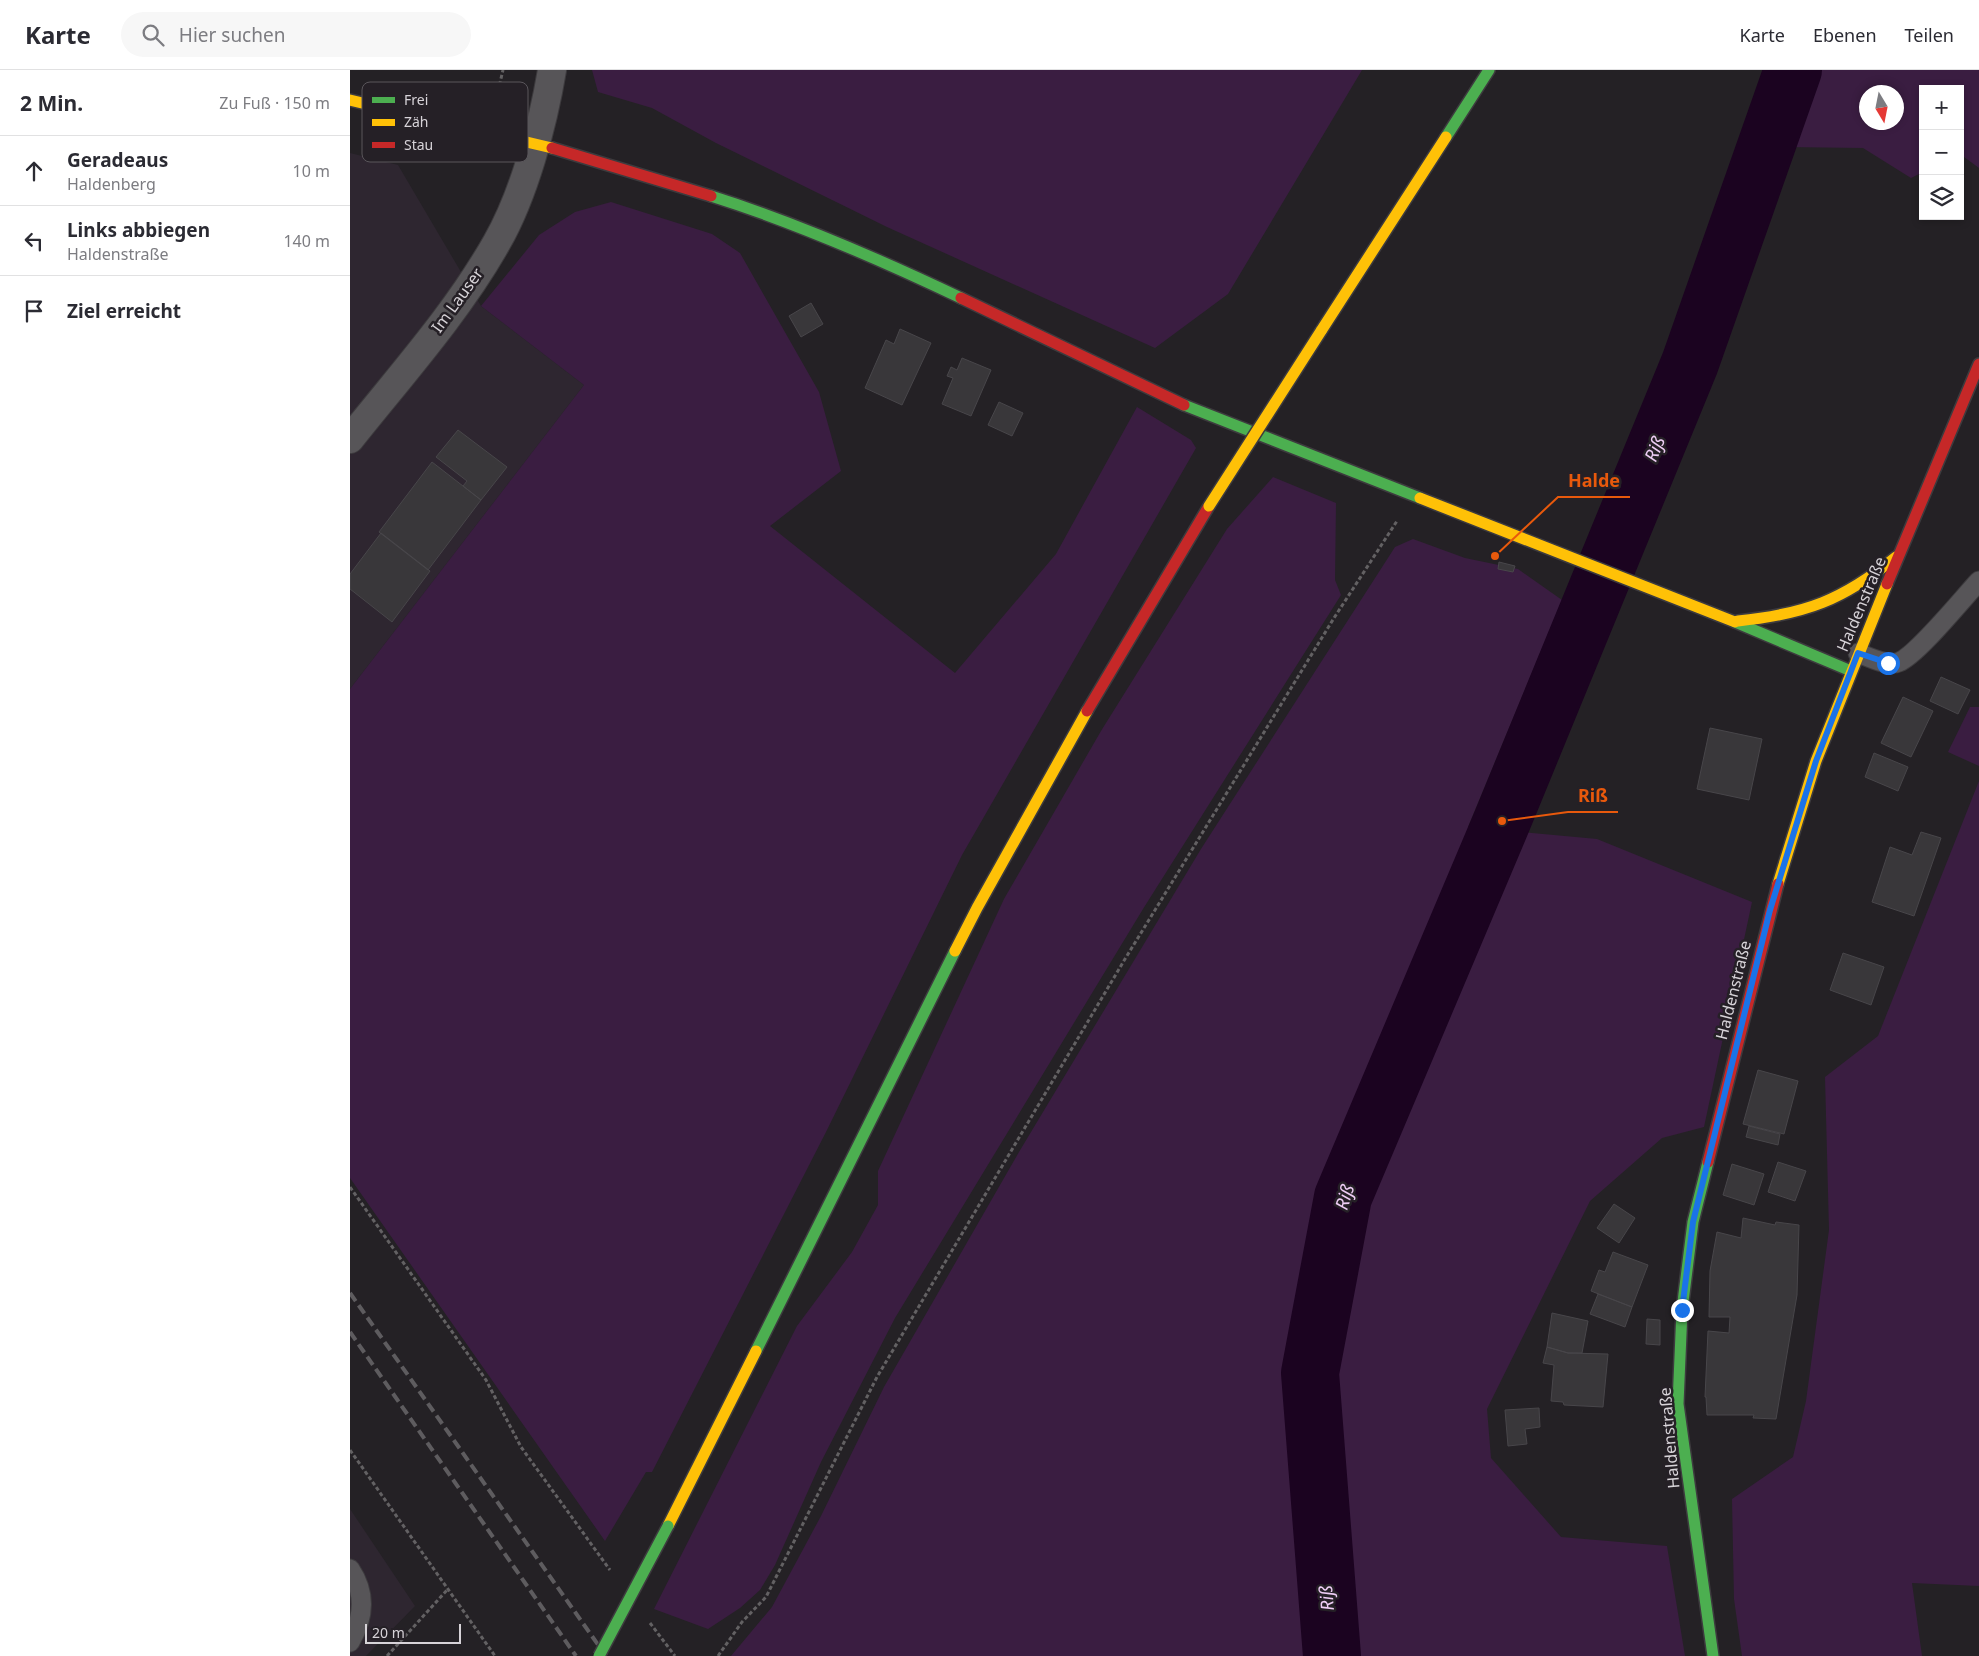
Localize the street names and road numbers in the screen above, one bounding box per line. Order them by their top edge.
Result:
street label: Im Lauser [426,263,488,337]
street label: Haldenstraße [1831,553,1891,655]
street label: Haldenstraße [1710,938,1756,1042]
street label: Haldenstraße [1654,1386,1684,1490]

